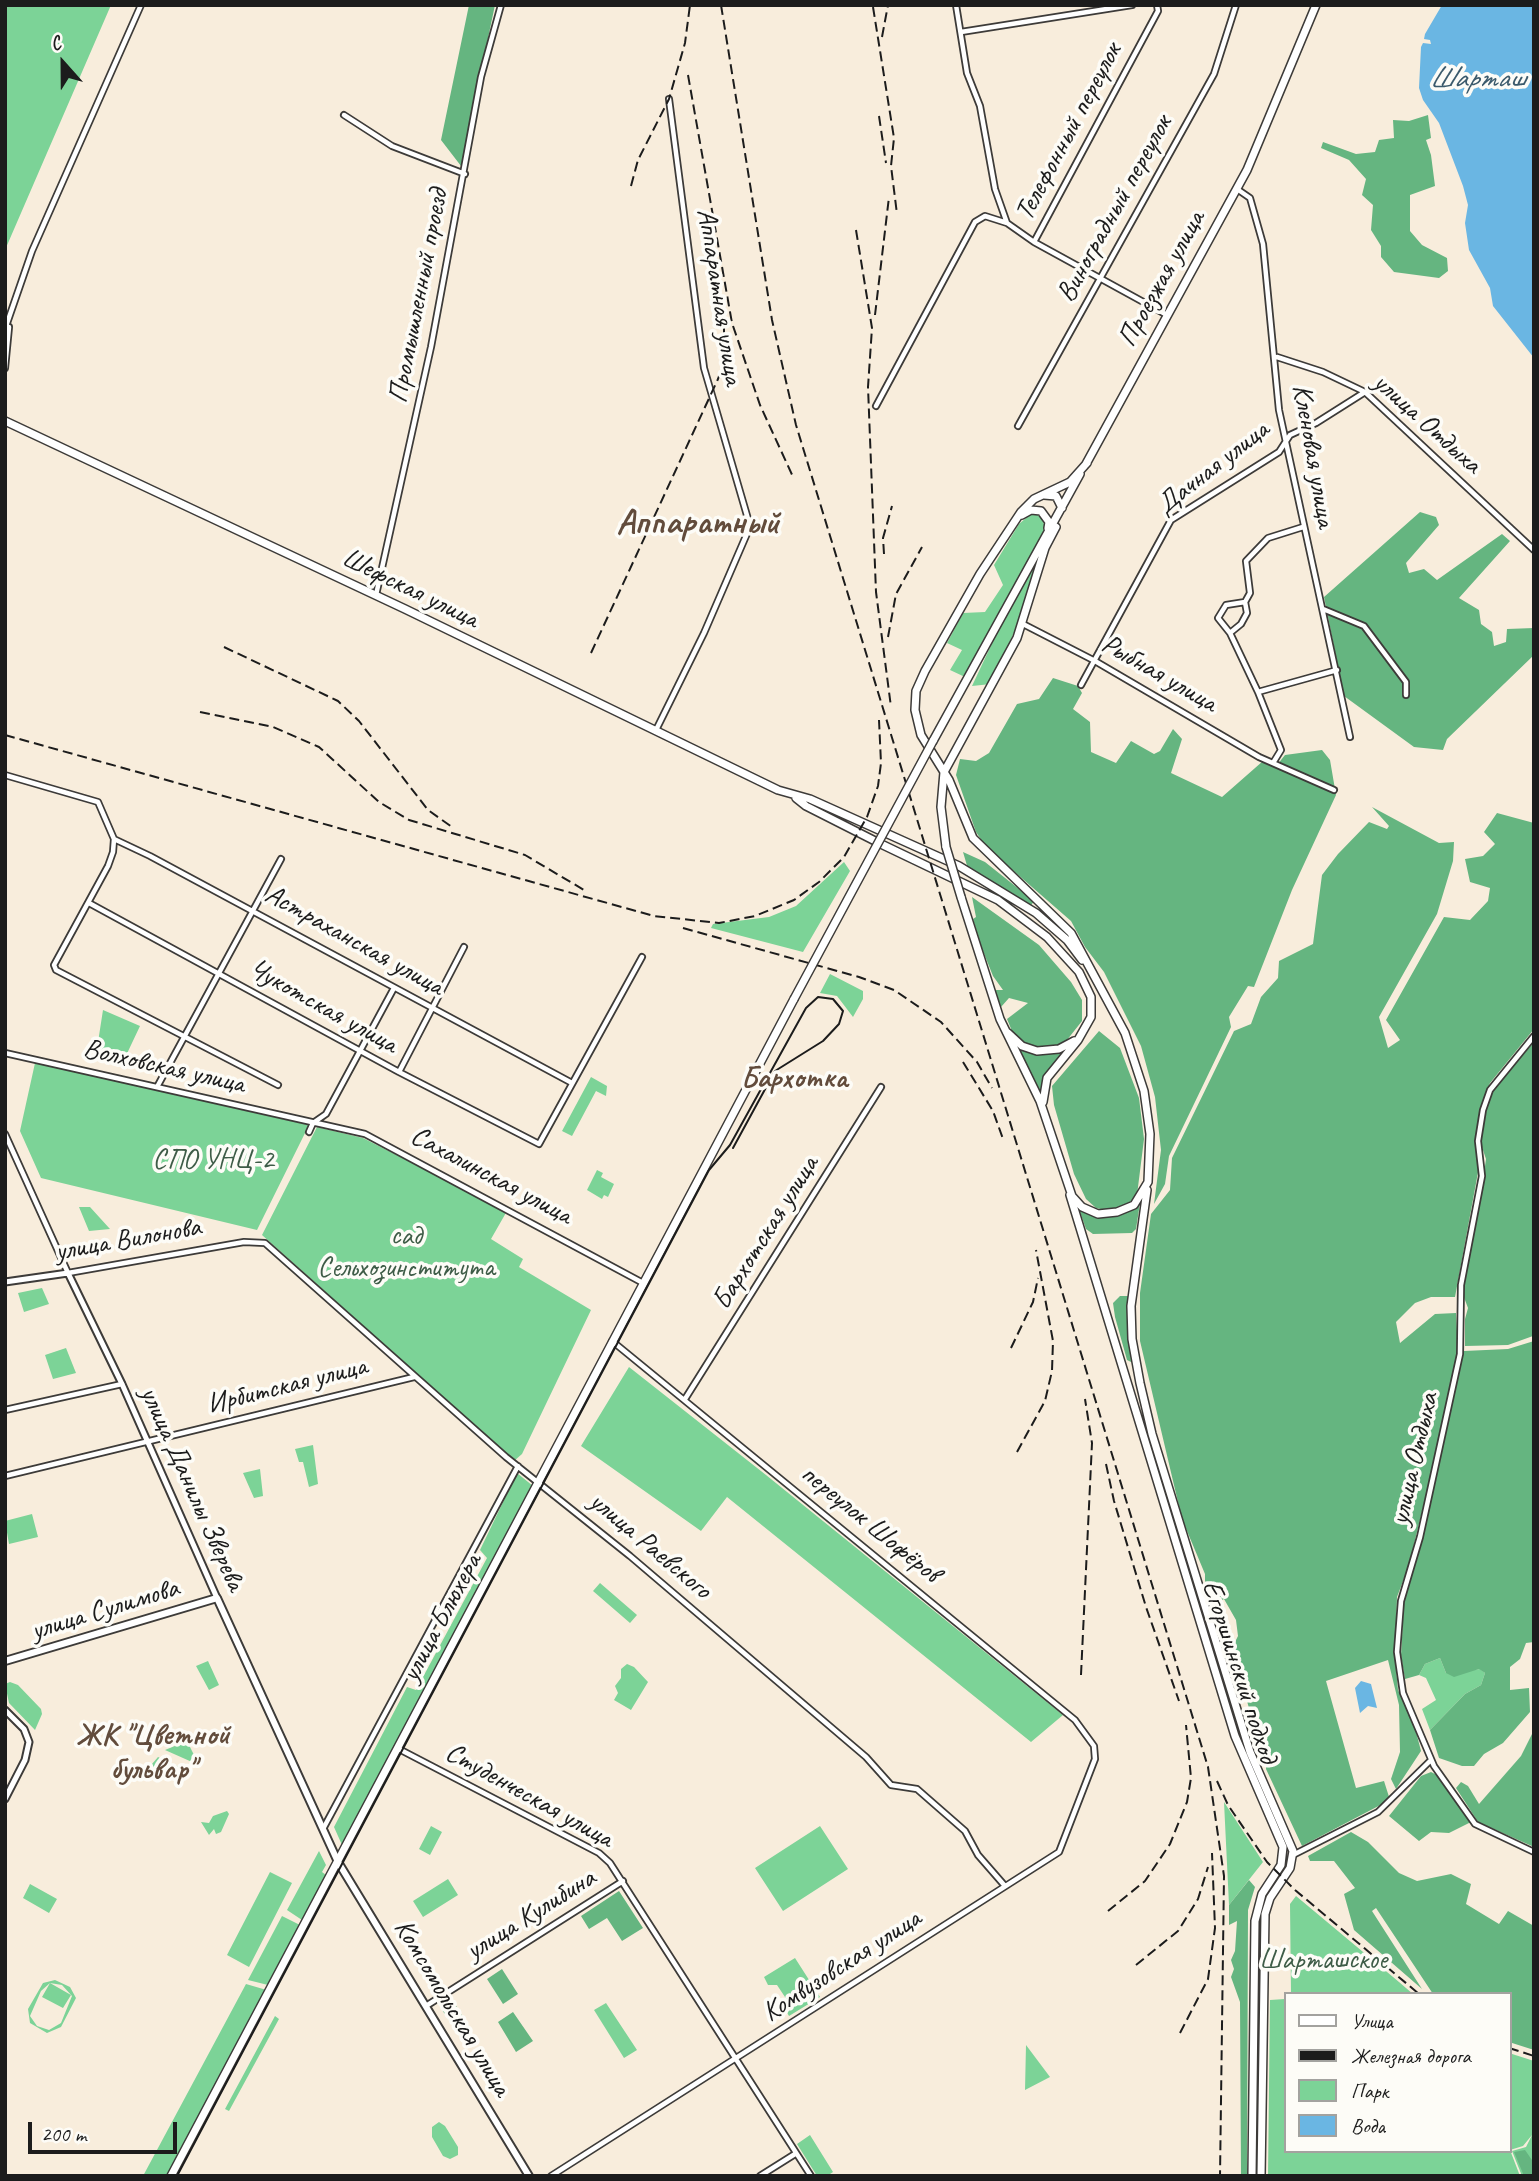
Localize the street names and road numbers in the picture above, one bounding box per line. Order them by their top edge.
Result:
street label: Телефонный переулок [1008,38,1130,226]
street label: Виноградный переулок [1050,110,1180,308]
street label: Промышленный проезд [382,186,456,406]
street label: Проезжая улица [1111,205,1213,353]
street label: Аппаратная улица [688,206,750,388]
street label: улица Отдыха [1366,366,1488,482]
street label: Кленовая улица [1284,382,1342,530]
street label: Дачная улица [1150,414,1276,522]
street label: Шефская улица [336,542,484,636]
street label: Рыбная улица [1095,628,1223,720]
street label: Астраханская улица [259,878,449,1004]
street label: Чукотская улица [243,952,403,1062]
street label: Волховская улица [80,1032,248,1102]
street label: Сахалинская улица [404,1119,578,1233]
street label: Бархотская улица [705,1150,827,1316]
street label: улица Вилонова [52,1211,204,1269]
street label: Ирбитская улица [204,1350,370,1422]
street label: улица Данилы Зверева [132,1382,252,1596]
street label: улица Отдыха [1383,1390,1447,1528]
street label: переулок Шофёров [793,1458,947,1590]
street label: улица Раевского [582,1485,718,1607]
street label: улица Блюхера [394,1548,490,1688]
street label: улица Сулимова [27,1572,183,1648]
street label: Егоршинский подход [1194,1577,1284,1767]
street label: Студенческая улица [439,1736,619,1856]
street label: улица Кулибина [460,1862,602,1968]
street label: Комвузовская улица [756,1902,928,2030]
street label: Комсомольская улица [386,1913,518,2103]

